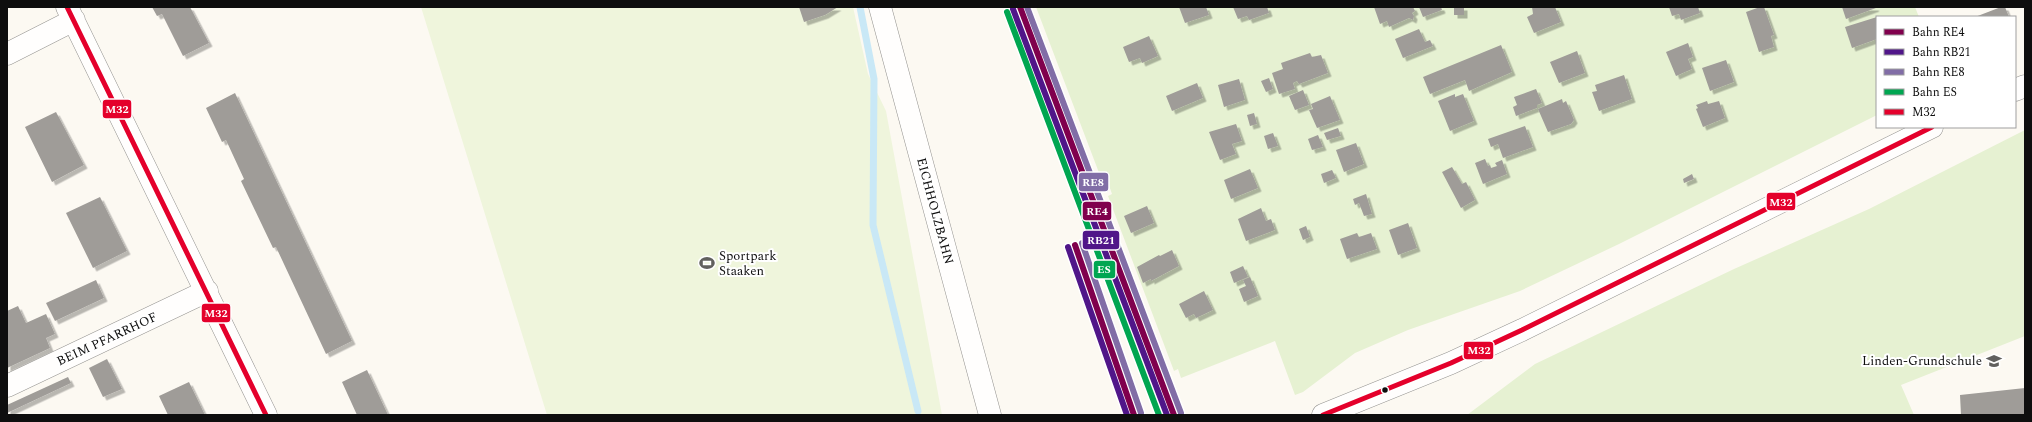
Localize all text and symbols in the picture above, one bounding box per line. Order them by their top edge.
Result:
legend [1876,16,2016,128]
text: Bahn RE4 [1912,23,1964,42]
text: Bahn RB21 [1912,43,1971,62]
text: Bahn RE8 [1912,63,1964,82]
text: Bahn ES [1912,83,1957,102]
line badge: M32 [102,99,132,119]
text: M32 [105,101,129,118]
text: M32 [1912,103,1936,122]
street label: EICHHOLZBAHN [911,155,959,267]
line badge: RE8 [1078,172,1109,192]
text: RE8 [1082,174,1104,191]
line badge: M32 [1766,192,1796,211]
text: M32 [1769,194,1793,211]
line badge: RE4 [1082,201,1112,221]
text: RE4 [1086,203,1109,220]
line badge: RB21 [1082,230,1120,250]
text: RB21 [1087,232,1115,249]
place label: Sportpark Staaken [719,246,776,281]
sports icon: Sportpark Staaken [698,254,716,272]
line badge: ES [1093,260,1116,279]
text: ES [1097,261,1111,278]
line badge: M32 [201,303,231,323]
text: M32 [204,305,228,322]
street label: BEIM PFARRHOF [53,307,161,371]
line badge: M32 [1463,341,1494,360]
text: M32 [1467,342,1491,359]
place label: Linden-Grundschule [1862,351,1982,371]
school or university icon: Linden-Grundschule [1985,352,2003,370]
unlabelled marker [1380,385,1390,395]

